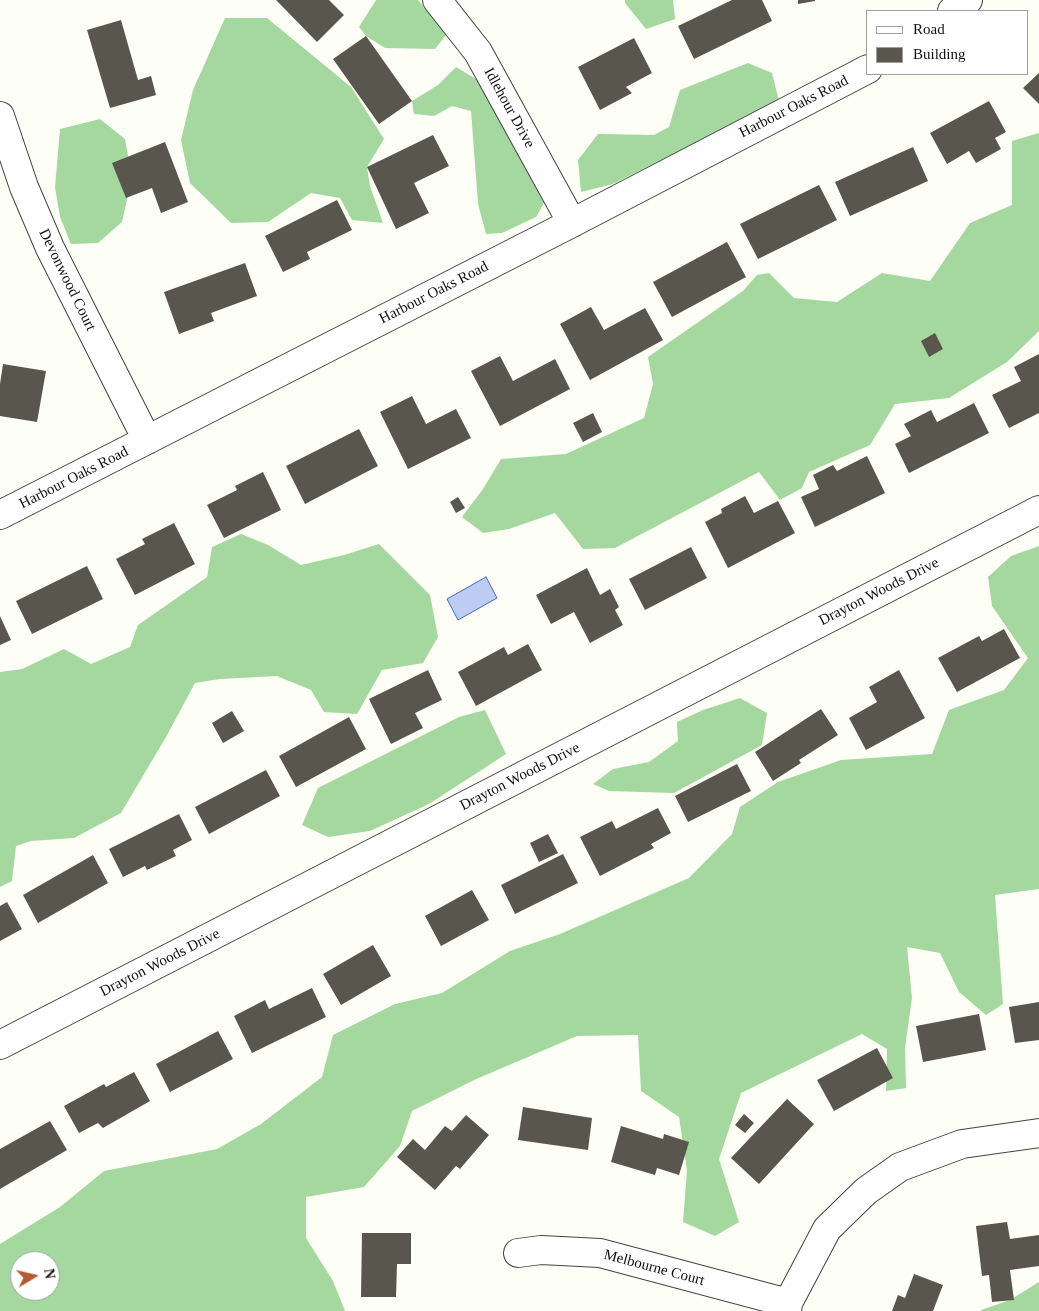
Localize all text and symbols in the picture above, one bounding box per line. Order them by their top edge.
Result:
legend [866,10,1029,75]
text: Road [913,21,945,37]
text: Building [913,46,966,62]
street label: Idlehour Drive [480,65,538,151]
street label: Harbour Oaks Road [736,72,852,142]
street label: Devonwood Court [35,226,99,334]
street label: Harbour Oaks Road [376,258,492,328]
street label: Harbour Oaks Road [16,443,132,513]
street label: Drayton Woods Drive [816,554,942,630]
street label: Drayton Woods Drive [457,739,583,815]
street label: Drayton Woods Drive [97,925,223,1001]
street label: Melbourne Court [602,1246,706,1290]
north arrow [10,1251,60,1301]
text: N [41,1268,58,1280]

